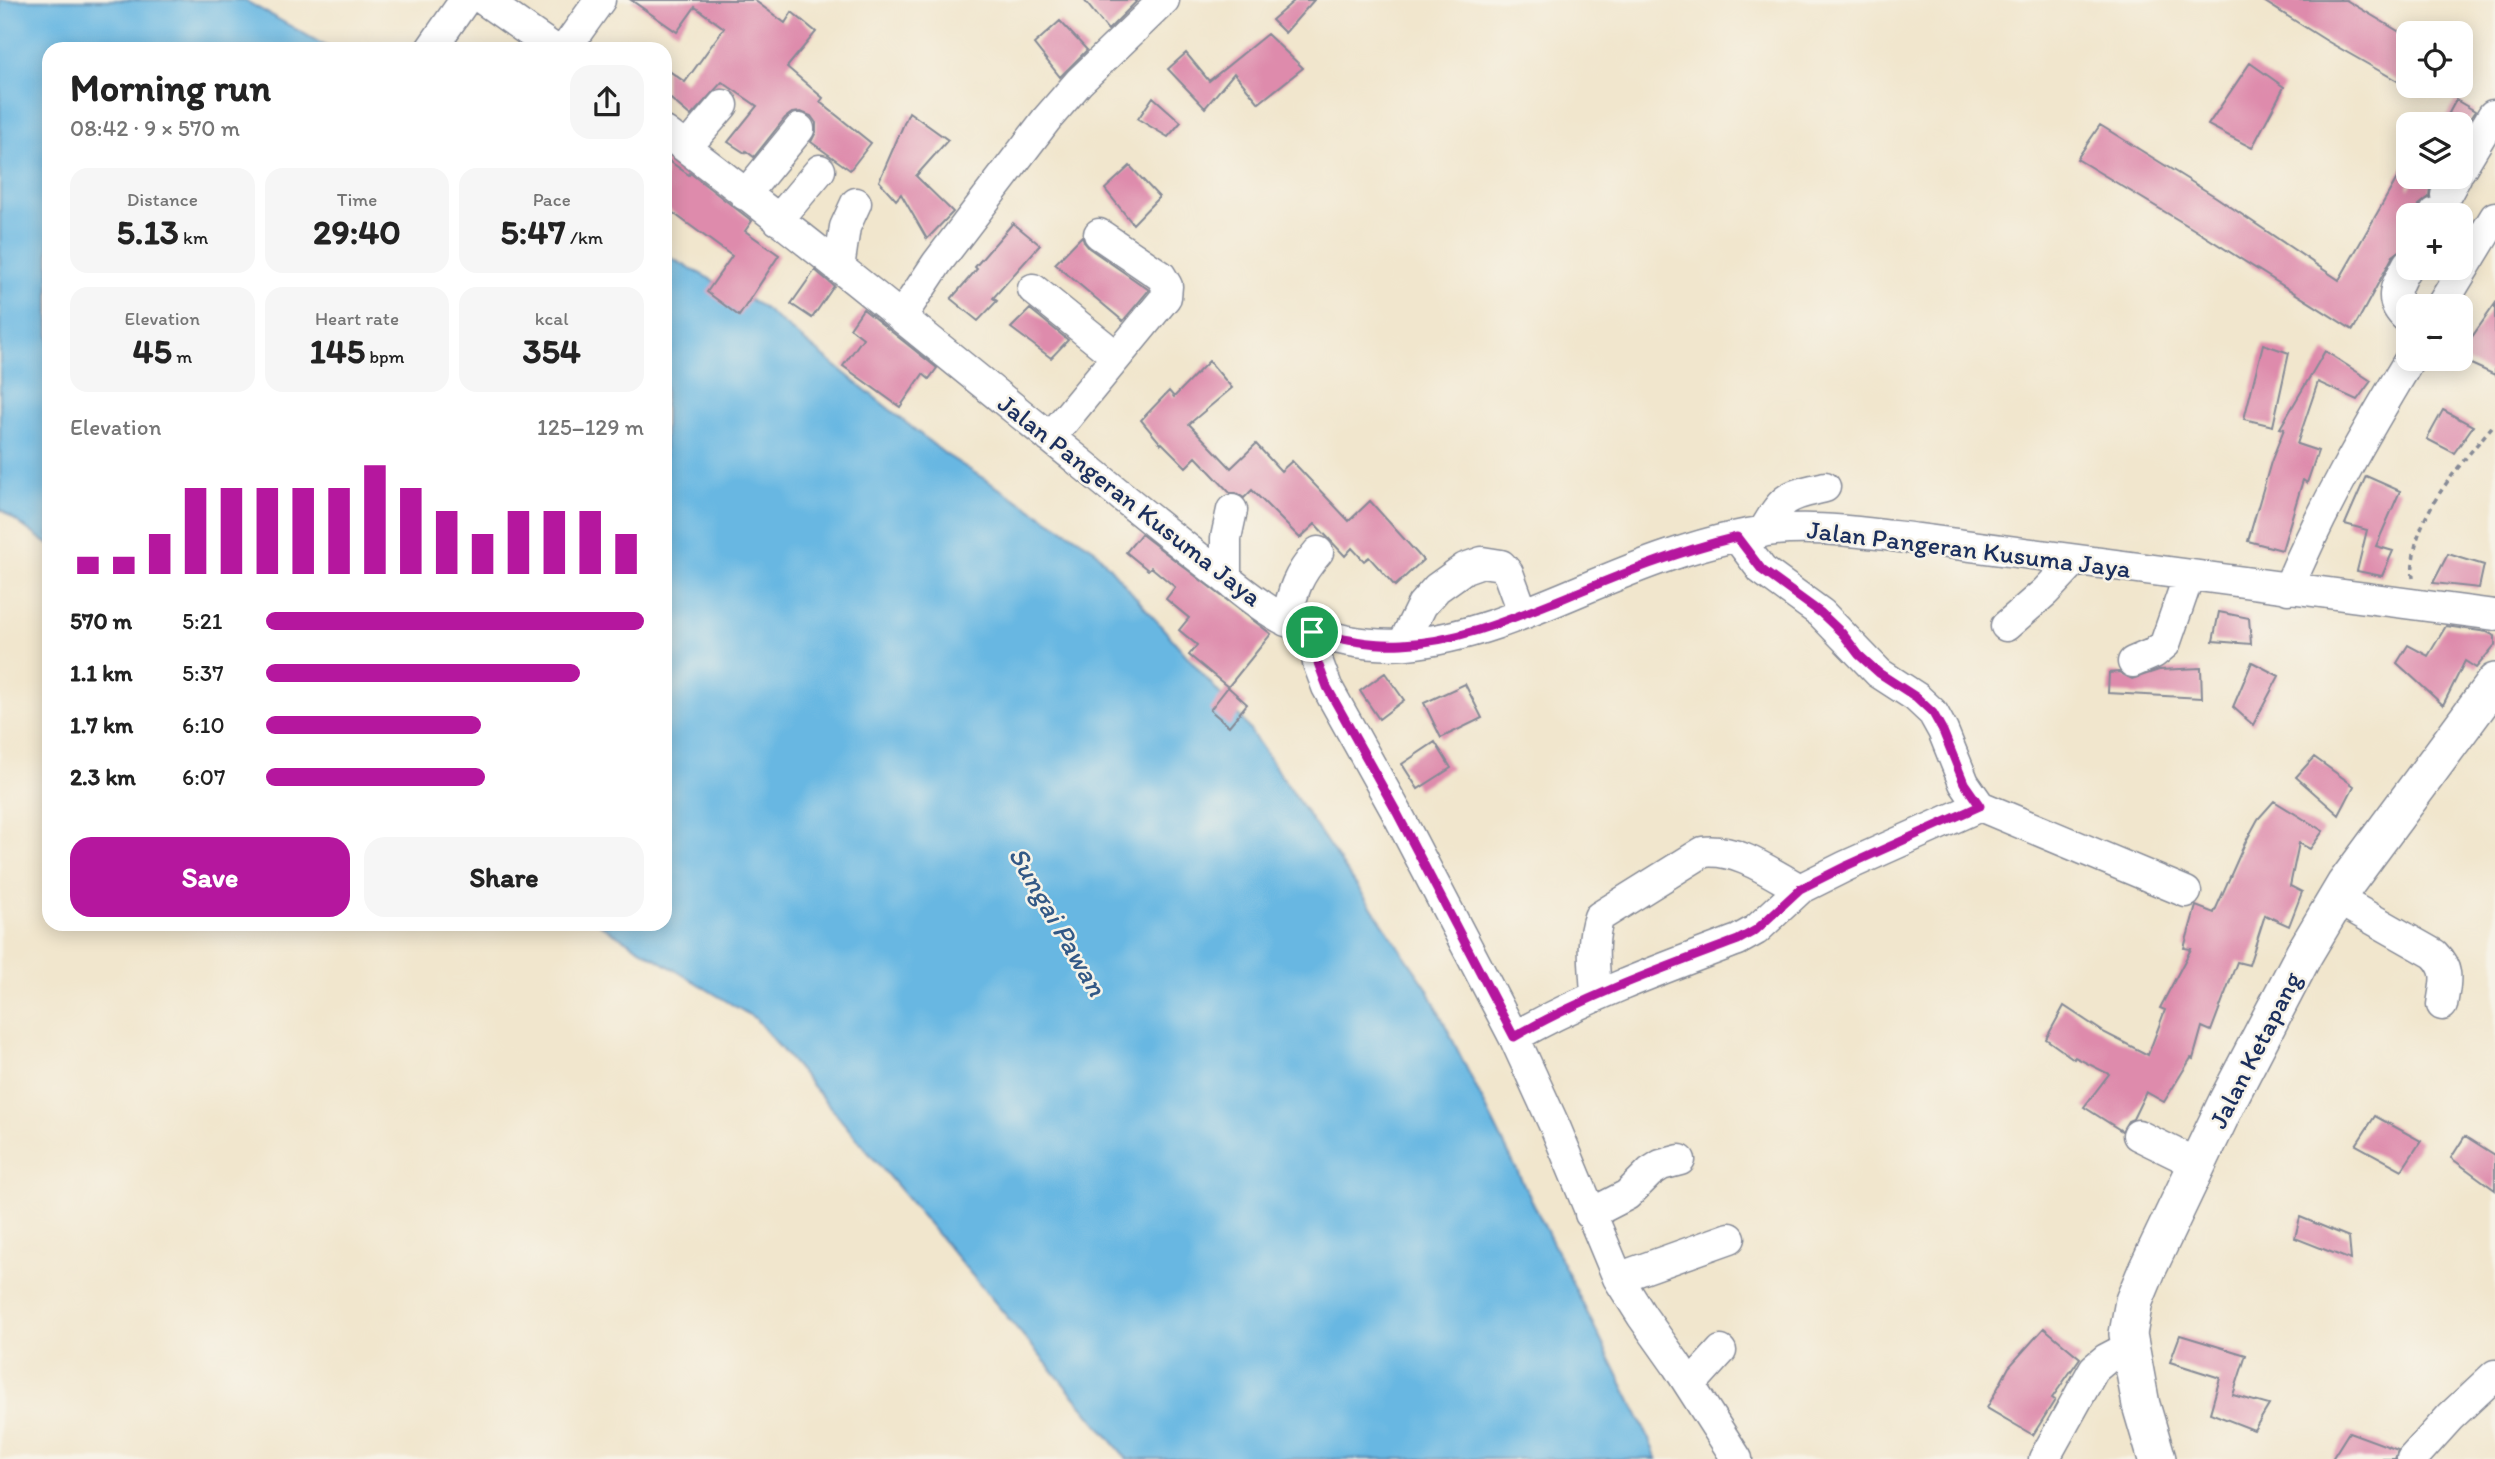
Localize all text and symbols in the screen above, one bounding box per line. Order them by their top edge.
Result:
map controls [2396,21,2473,371]
button: locate [2396,21,2473,98]
text: Morning run [70,65,271,111]
button: share [570,65,644,139]
button: layers [2396,112,2473,189]
text: 08:42 · 9 × 570 m [70,114,240,142]
text: Distance [127,188,198,211]
text: Time [337,188,377,211]
text: Pace [533,188,571,211]
button: + [2396,203,2473,280]
text: 5.13 [116,211,179,253]
text: 29:40 [313,211,401,253]
text: 5:47 [500,211,566,253]
text: km [179,226,208,249]
text: /km [566,226,603,249]
button: − [2396,294,2473,371]
text: Elevation [125,307,200,330]
text: Heart rate [315,307,399,330]
text: kcal [535,307,569,330]
text: 45 [132,330,172,372]
text: 145 [309,330,365,372]
text: 354 [522,330,581,372]
text: m [172,345,192,368]
text: bpm [365,345,405,368]
street label: Jalan Pangeran Kusuma Jaya [992,387,1269,613]
text: Elevation [70,413,161,441]
text: 125–129 m [537,413,644,441]
street label: Jalan Pangeran Kusuma Jaya [1805,513,2133,585]
pin [1282,602,1342,662]
text: 570 m [70,607,132,635]
text: 5:21 [182,607,222,635]
icon: arrive [1293,613,1331,651]
text: 1.1 km [70,659,133,687]
text: 5:37 [182,659,224,687]
text: 1.7 km [70,711,133,739]
text: 6:10 [182,711,225,739]
text: 2.3 km [70,763,136,791]
text: 6:07 [182,763,225,791]
button: Save [70,837,350,917]
button: Share [364,837,644,917]
water label: Sungai Pawan [1002,840,1115,1002]
street label: Jalan Ketapang [2202,966,2308,1134]

